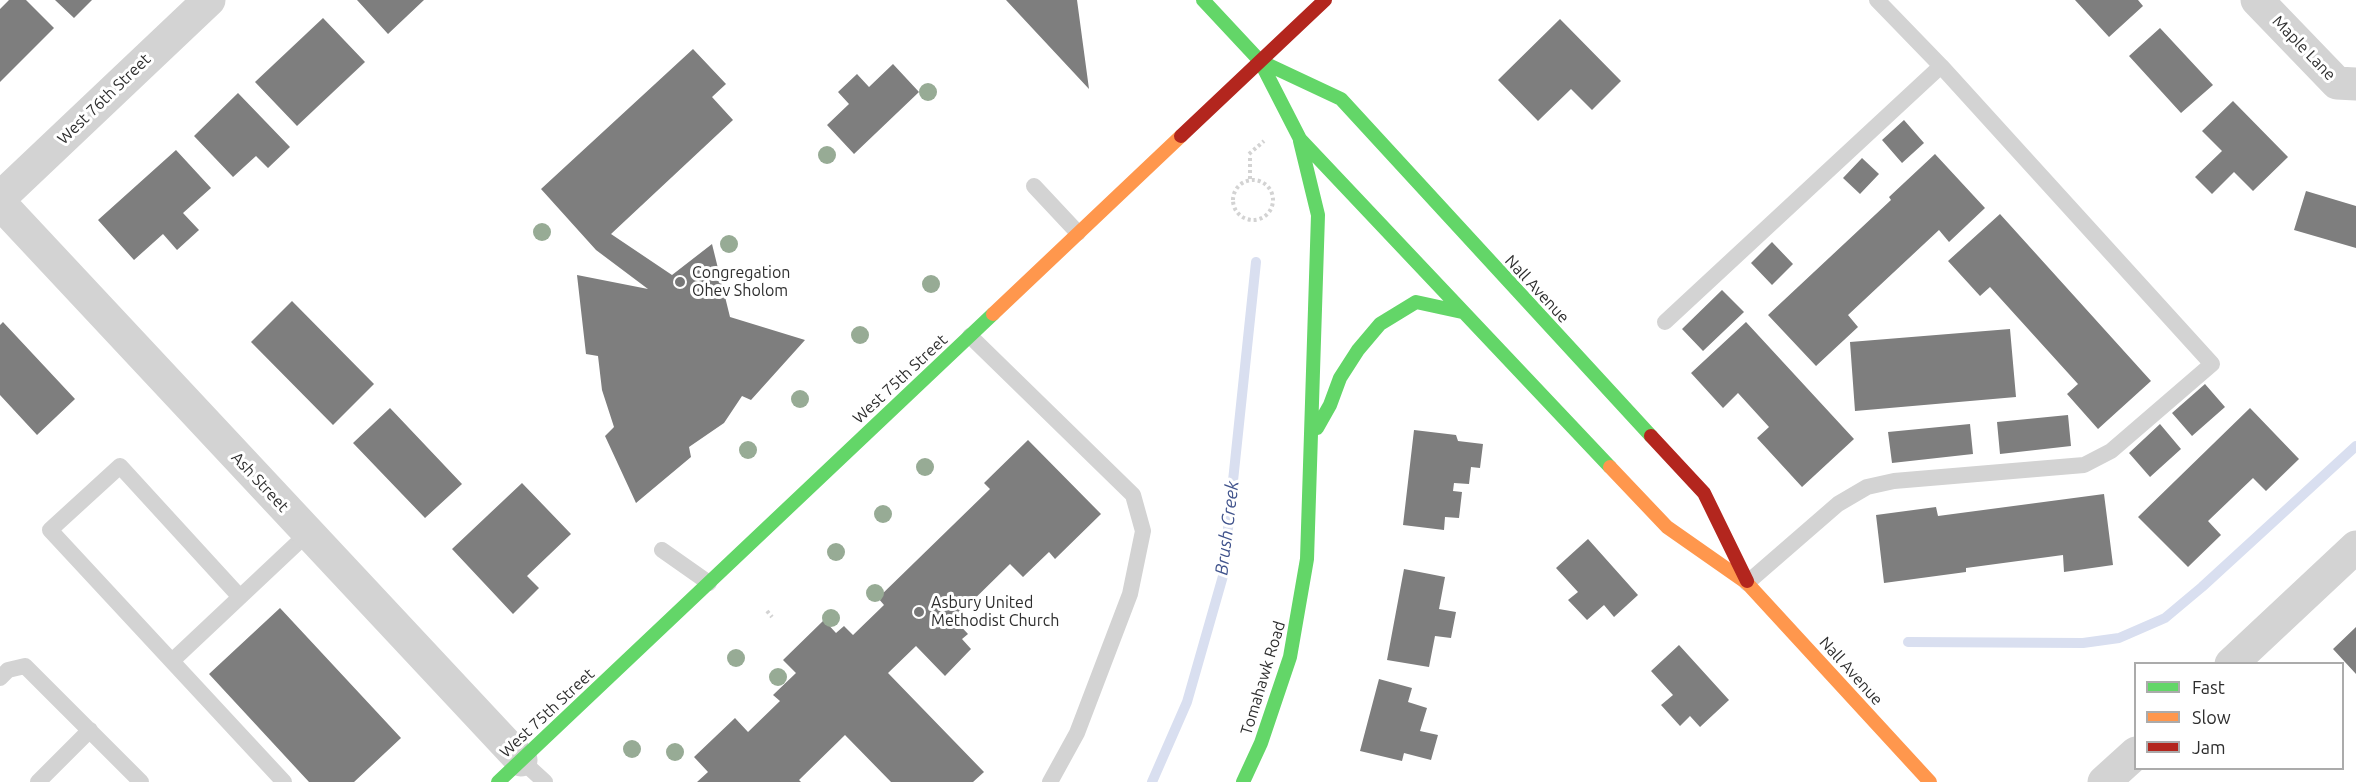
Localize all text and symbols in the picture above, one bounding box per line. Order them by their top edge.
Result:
street label: Maple Lane [2268,12,2340,84]
street label: West 76th Street [53,50,155,148]
street label: Nall Avenue [1501,251,1573,327]
place label: Congregation Ohev Sholom [692,263,790,301]
marker: Congregation Ohev Sholom [673,275,687,289]
street label: West 75th Street [849,330,951,428]
street label: Ash Street [227,448,293,516]
water label: Brush Creek [1210,480,1244,576]
place label: Asbury United Methodist Church [931,593,1059,631]
marker: Asbury United Methodist Church [912,605,926,619]
street label: Tomahawk Road [1237,619,1289,737]
street label: Nall Avenue [1815,633,1887,709]
legend [2134,662,2344,770]
street label: West 75th Street [496,664,598,762]
text: Fast [2192,677,2225,697]
text: Slow [2192,707,2231,727]
text: Jam [2192,737,2226,757]

